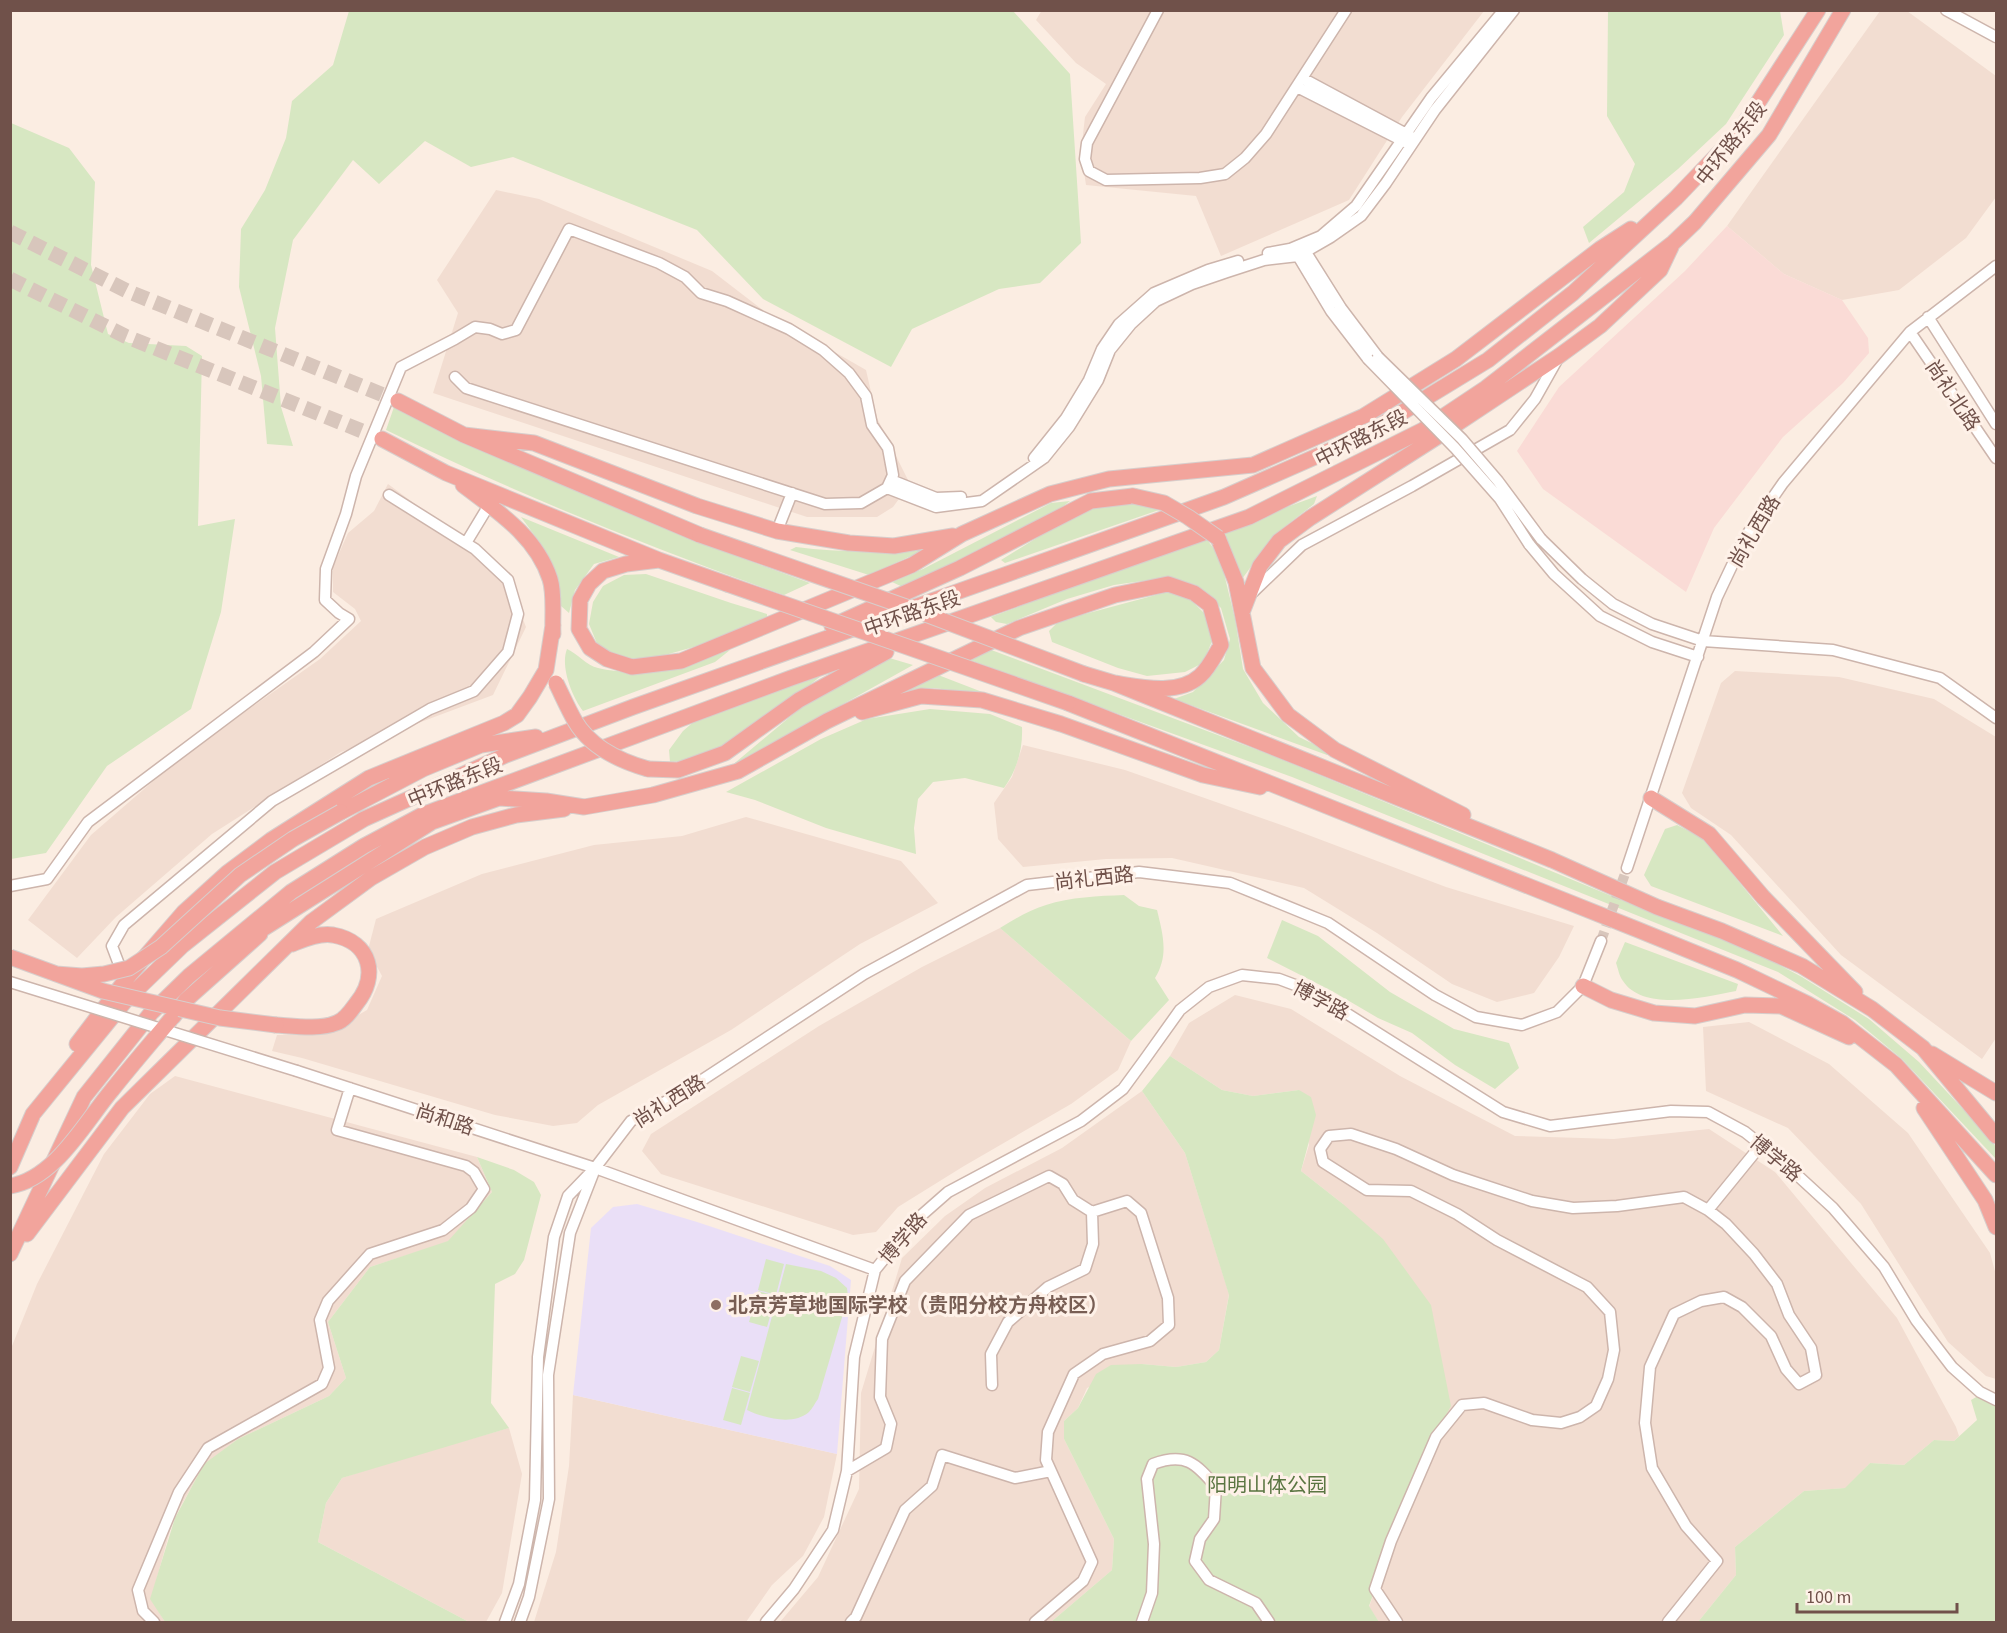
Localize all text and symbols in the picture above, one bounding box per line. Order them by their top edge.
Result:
street label: 中环路东段 [1690,96,1774,192]
street label: 尚礼北路 [1918,355,1986,437]
street label: 中环路东段 [1311,404,1412,474]
street label: 尚礼西路 [1722,490,1787,573]
street label: 中环路东段 [860,584,964,643]
street label: 中环路东段 [404,751,507,815]
street label: 尚礼西路 [1053,861,1135,897]
street label: 博学路 [1287,974,1354,1027]
street label: 尚礼西路 [628,1069,711,1135]
street label: 尚和路 [412,1097,478,1143]
street label: 博学路 [1743,1129,1807,1189]
street label: 博学路 [874,1207,934,1270]
place label: 北京芳草地国际学校（贵阳分校方舟校区） [728,1292,1108,1320]
marker: 北京芳草地国际学校（贵阳分校方舟校区） [709,1298,723,1312]
park label: 阳明山体公园 [1207,1472,1327,1500]
scale bar [1797,1576,1958,1614]
text: 100 m [1806,1585,1851,1610]

